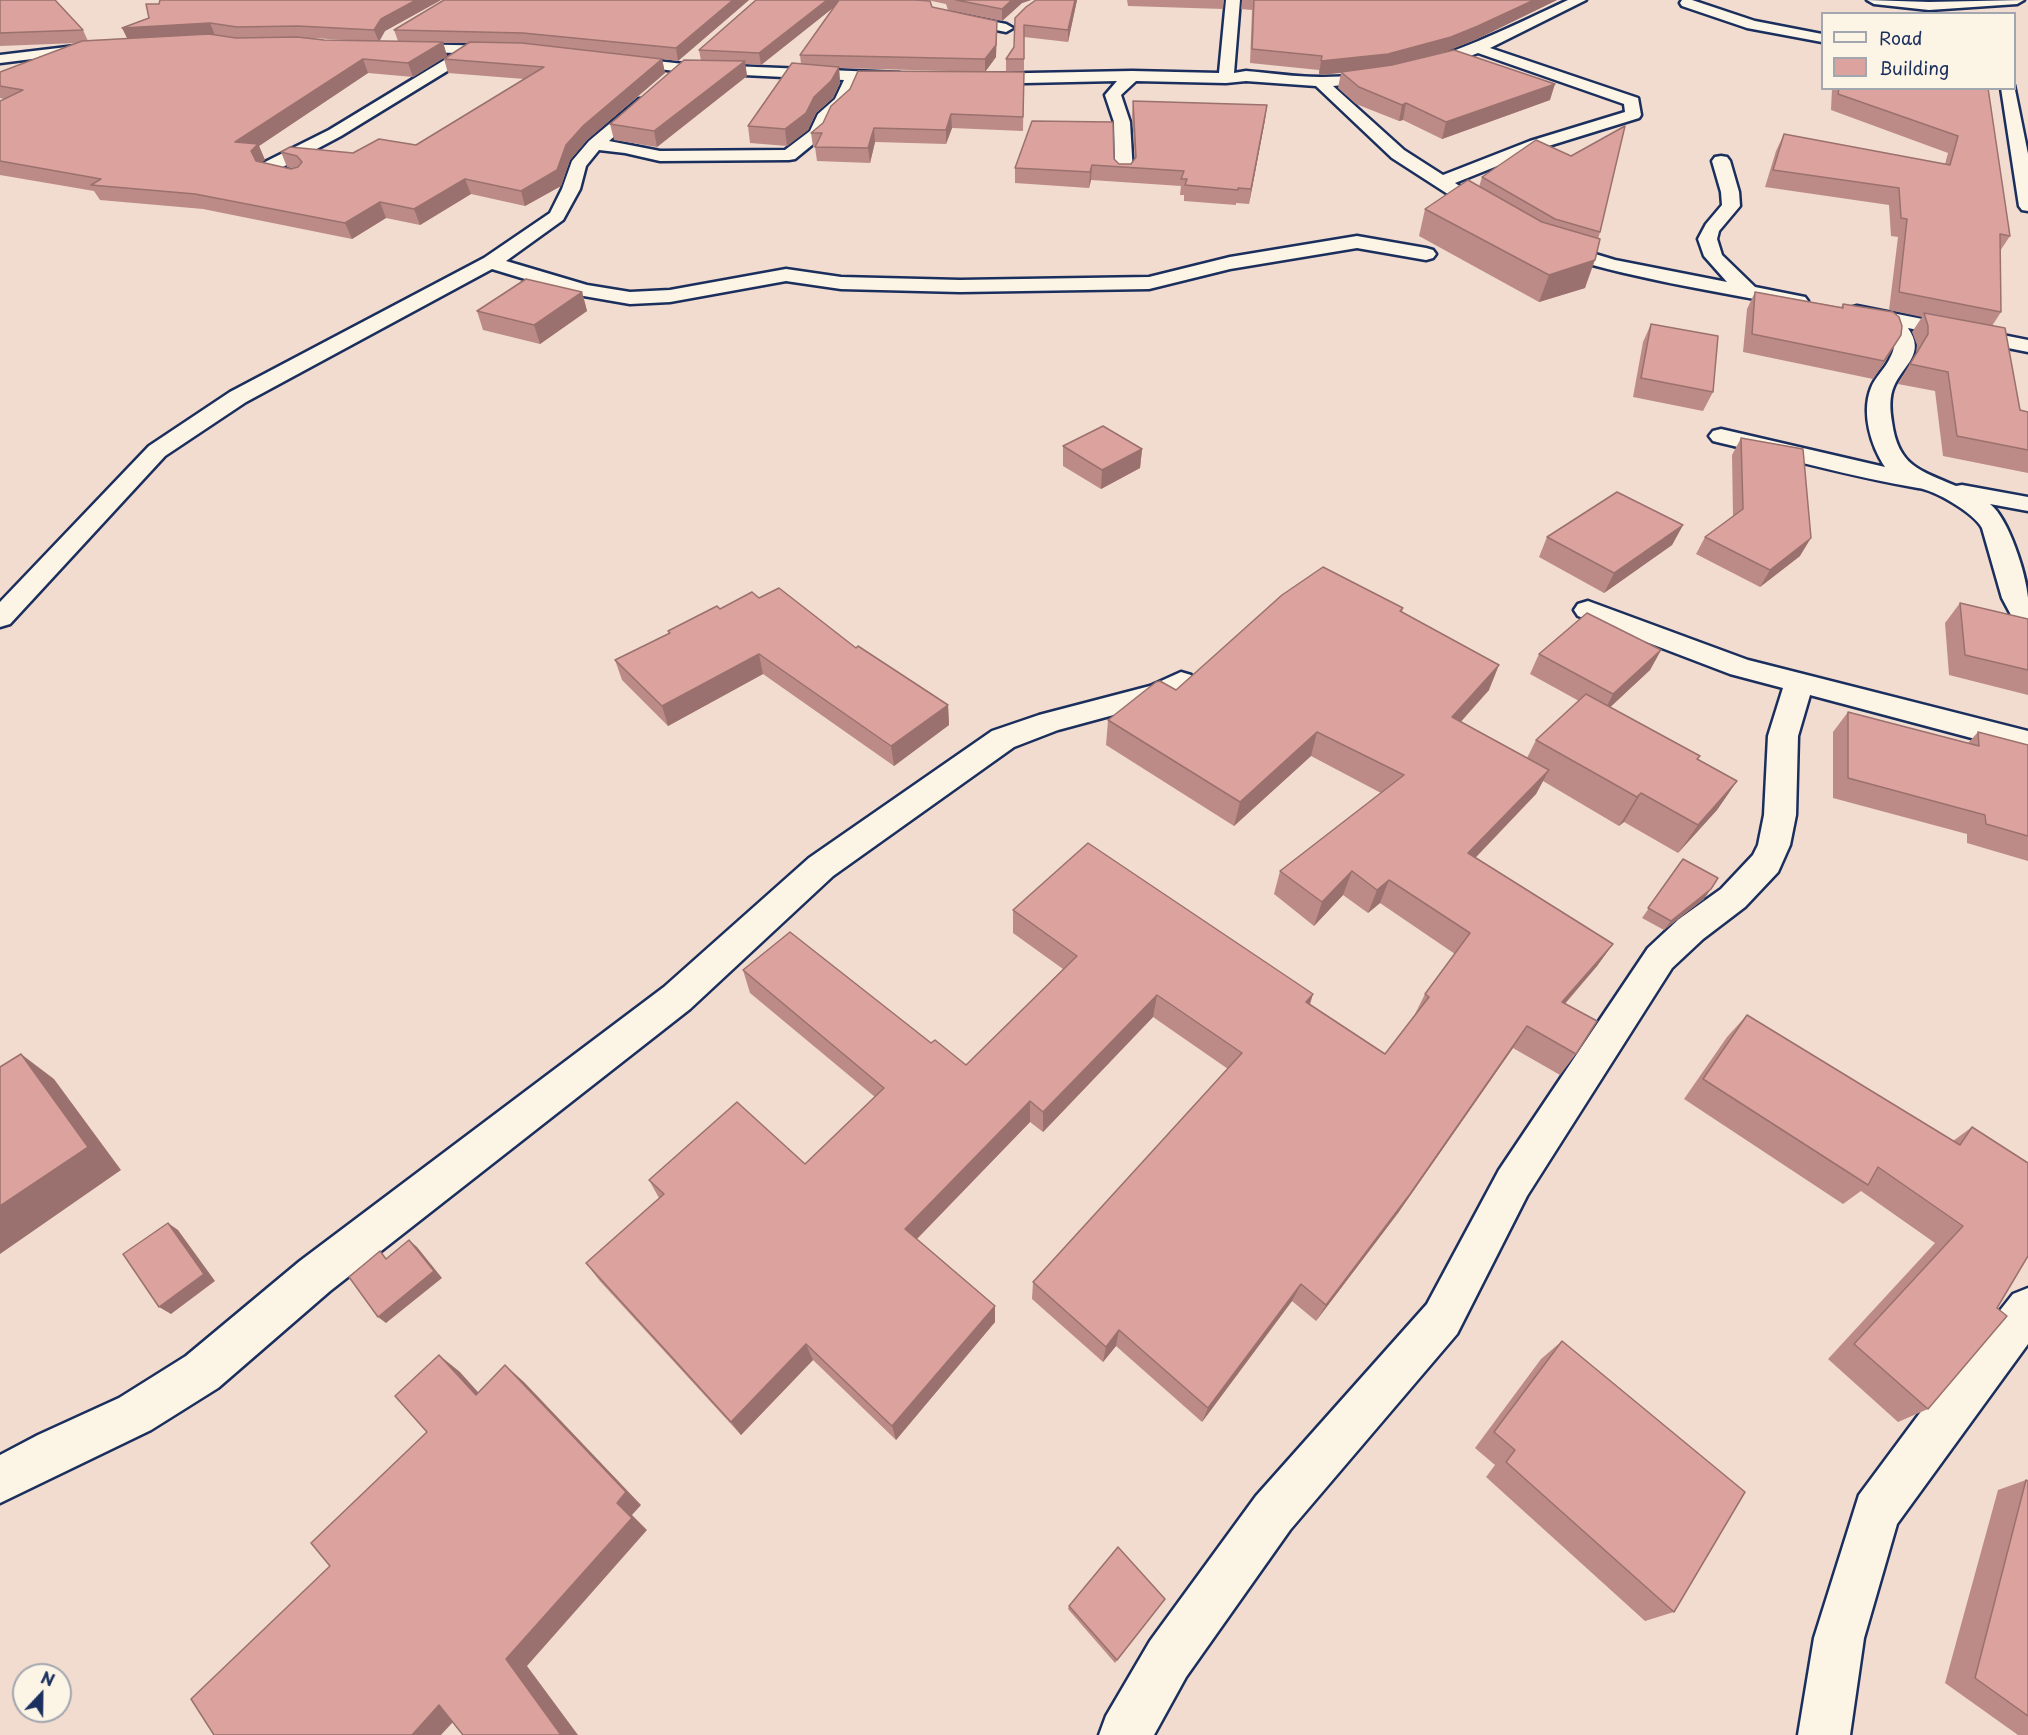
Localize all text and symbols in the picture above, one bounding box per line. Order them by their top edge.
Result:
legend [1821,12,2016,90]
text: Road [1879,24,1923,51]
text: Building [1879,54,1949,81]
north arrow [12,1663,72,1723]
text: N [38,1665,58,1692]

